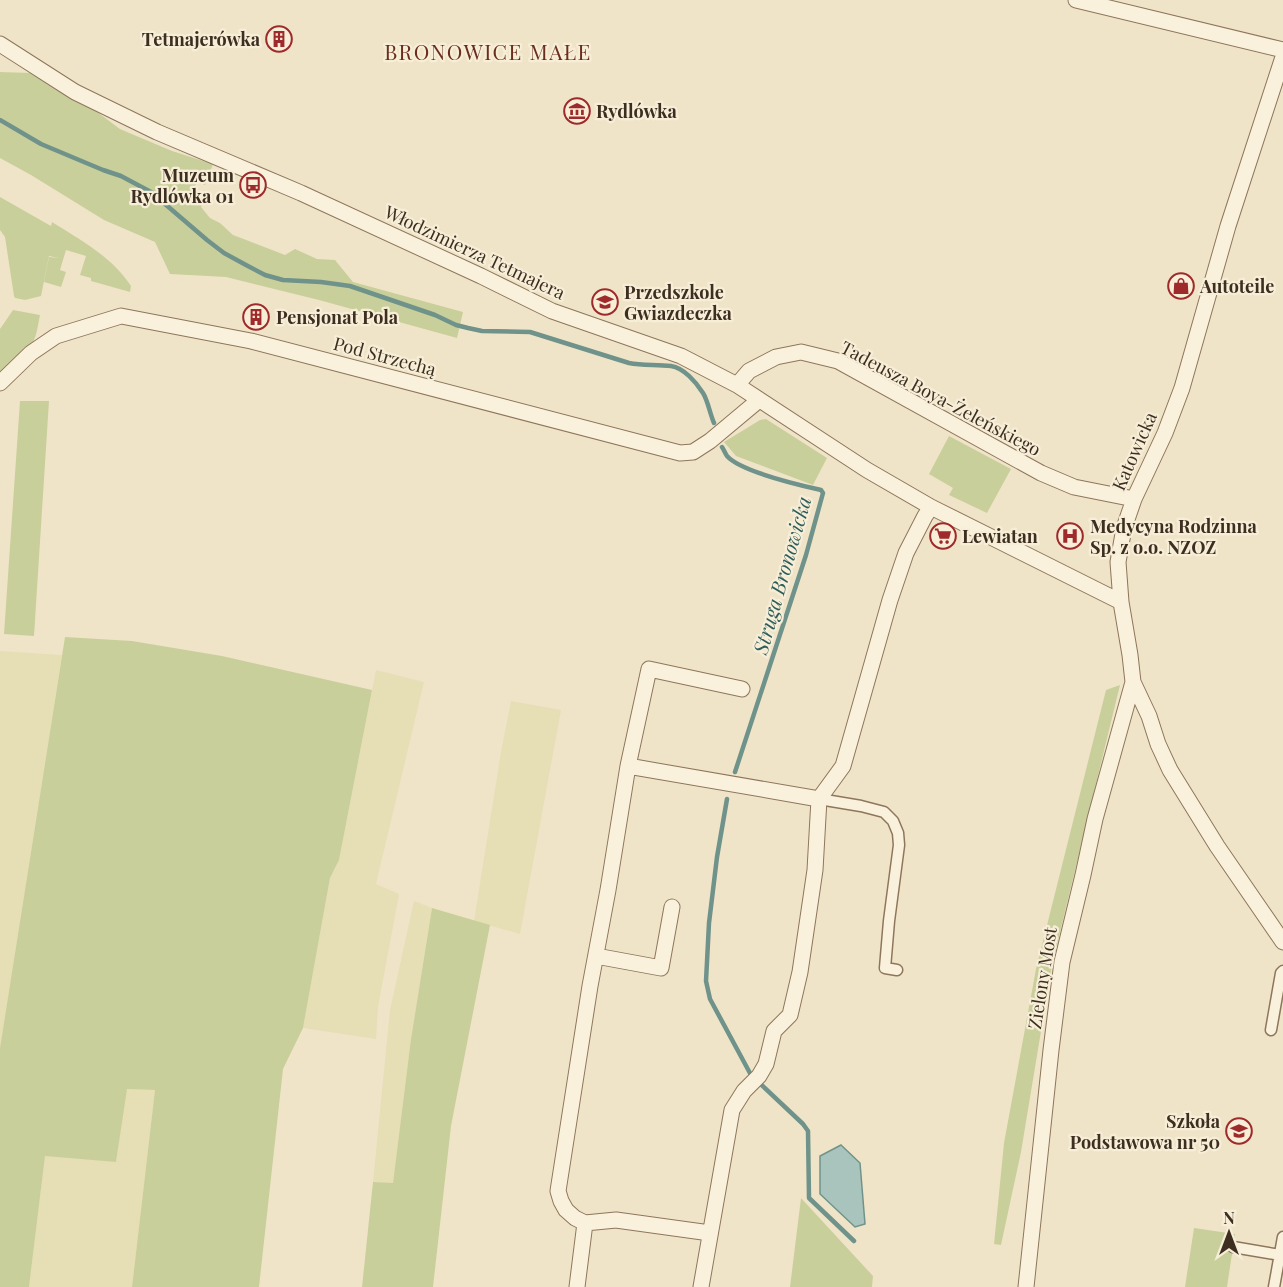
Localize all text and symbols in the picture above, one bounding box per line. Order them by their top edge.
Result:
building icon: Tetmajerówka [264,24,294,54]
place label: Tetmajerówka [142,27,261,51]
district label: BRONOWICE MAŁE [384,37,592,65]
museum icon: Rydlówka [562,96,592,126]
place label: Rydlówka [596,99,678,123]
place label: Muzeum Rydlówka 01 [131,163,235,208]
bus stop icon: Muzeum Rydlówka 01 [238,170,268,200]
street label: Włodzimierza Tetmajera [380,199,569,304]
shop icon: Autoteile [1166,271,1196,301]
place label: Autoteile [1199,274,1274,298]
place label: Przedszkole Gwiazdeczka [624,280,733,325]
school or university icon: Przedszkole Gwiazdeczka [590,287,620,317]
building icon: Pensjonat Pola [241,302,271,332]
place label: Pensjonat Pola [276,305,399,329]
street label: Pod Strzechą [331,331,439,381]
street label: Tadeusza Boya-Żeleńskiego [837,335,1045,461]
street label: Katowicka [1106,408,1162,494]
water label: Struga Bronowicka [745,493,816,658]
place label: Medycyna Rodzinna Sp. z o.o. NZOZ [1090,514,1258,559]
supermarket icon: Lewiatan [928,521,958,551]
hospital icon: Medycyna Rodzinna Sp. z o.o. NZOZ [1055,521,1085,551]
place label: Lewiatan [962,524,1038,548]
street label: Zielony Most [1022,925,1062,1031]
place label: Szkoła Podstawowa nr 50 [1070,1109,1221,1154]
school or university icon: Szkoła Podstawowa nr 50 [1224,1116,1254,1146]
north arrow [1199,1203,1259,1263]
text: N [1223,1207,1235,1228]

